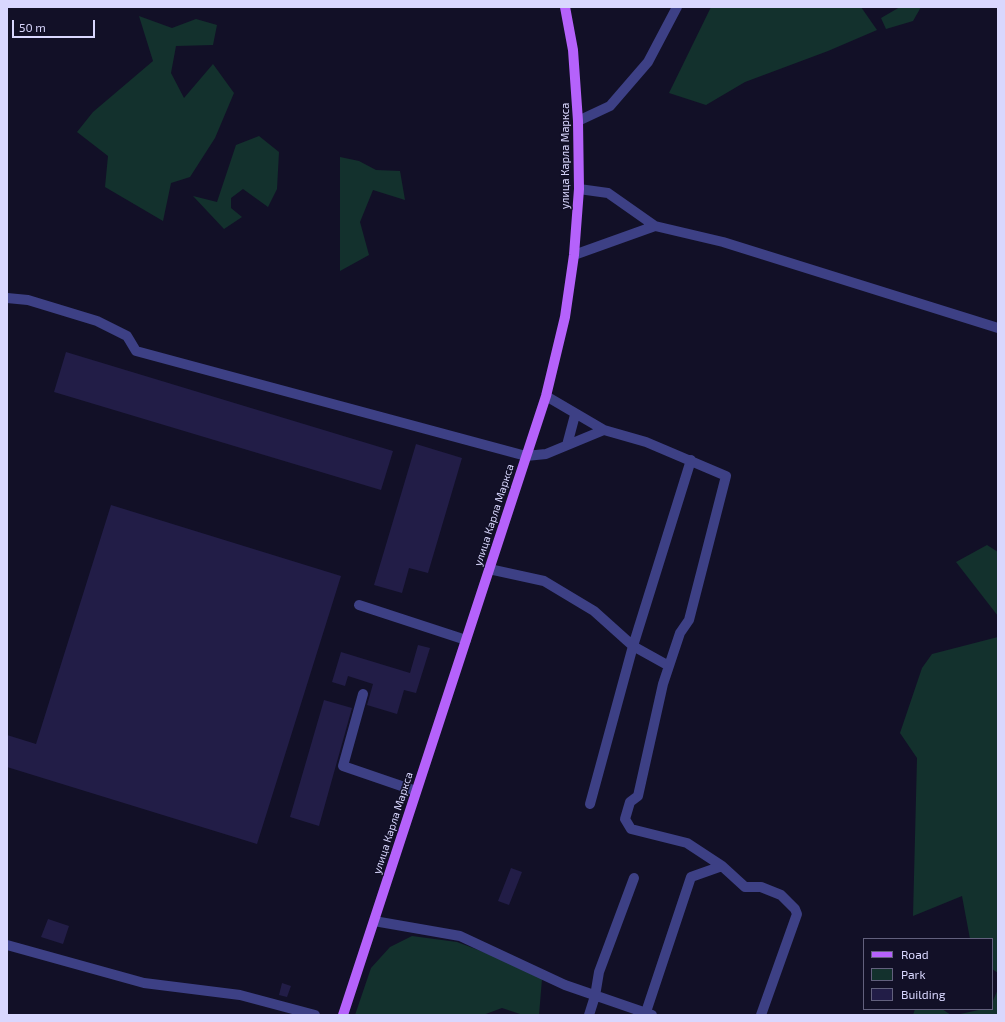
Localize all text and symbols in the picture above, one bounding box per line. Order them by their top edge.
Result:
scale bar [14,12,97,38]
text: 50 m [19,20,46,34]
street label: улица Карла Маркса [558,103,572,209]
street label: улица Карла Маркса [471,462,517,568]
street label: улица Карла Маркса [370,770,416,876]
legend [863,938,993,1010]
text: Road [901,947,929,961]
text: Park [901,967,926,981]
text: Building [901,987,945,1001]

